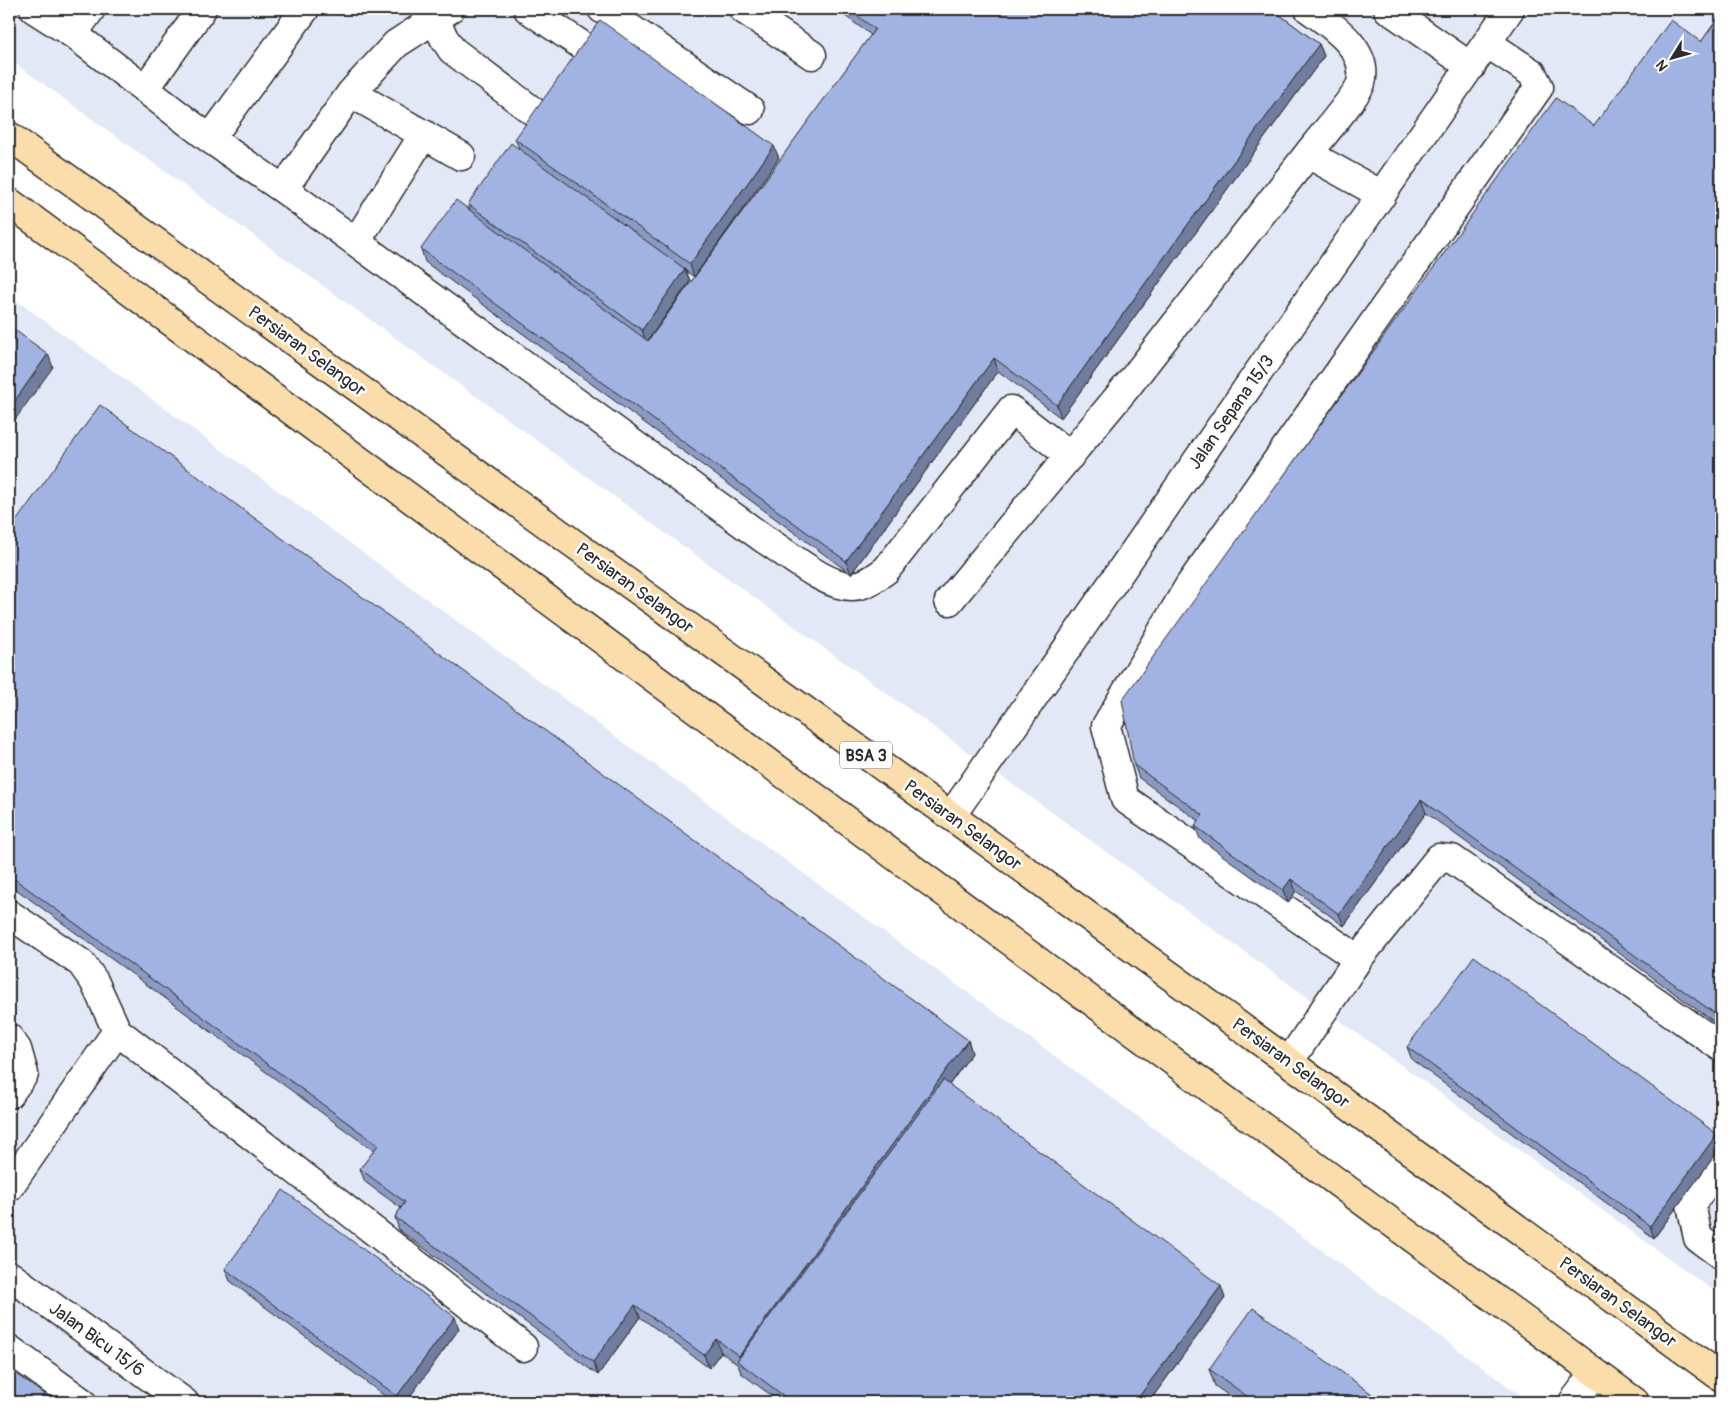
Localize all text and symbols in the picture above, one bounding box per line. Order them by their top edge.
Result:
north arrow [1648,32,1698,82]
text: N [1652,57,1672,74]
street label: Persiaran Selangor [243,301,371,402]
street label: Jalan Sepana 15/3 [1183,351,1279,474]
street label: Persiaran Selangor [571,538,699,639]
road number: BSA 3 [840,742,892,768]
street label: Persiaran Selangor [899,775,1027,876]
street label: Persiaran Selangor [1227,1013,1355,1114]
street label: Persiaran Selangor [1554,1252,1682,1353]
street label: Jalan Bicu 15/6 [44,1297,149,1382]

